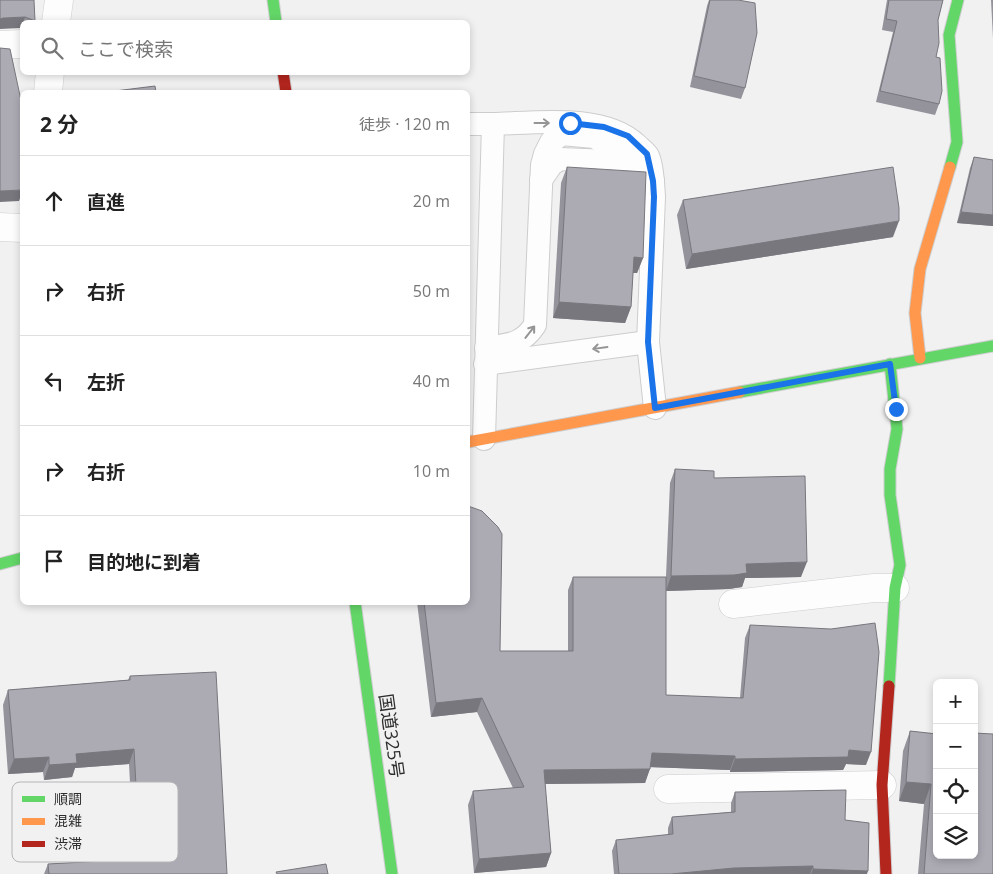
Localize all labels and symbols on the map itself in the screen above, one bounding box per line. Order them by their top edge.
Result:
route start [559,112,582,135]
one-way arrow [533,118,549,128]
one-way arrow [524,325,535,338]
one-way arrow [592,343,608,353]
route end [885,398,908,421]
street label: 国道325号 [374,692,410,780]
legend [12,782,178,862]
text: 順調 [54,789,82,808]
text: 混雑 [54,811,82,830]
text: 渋滞 [54,834,82,853]

